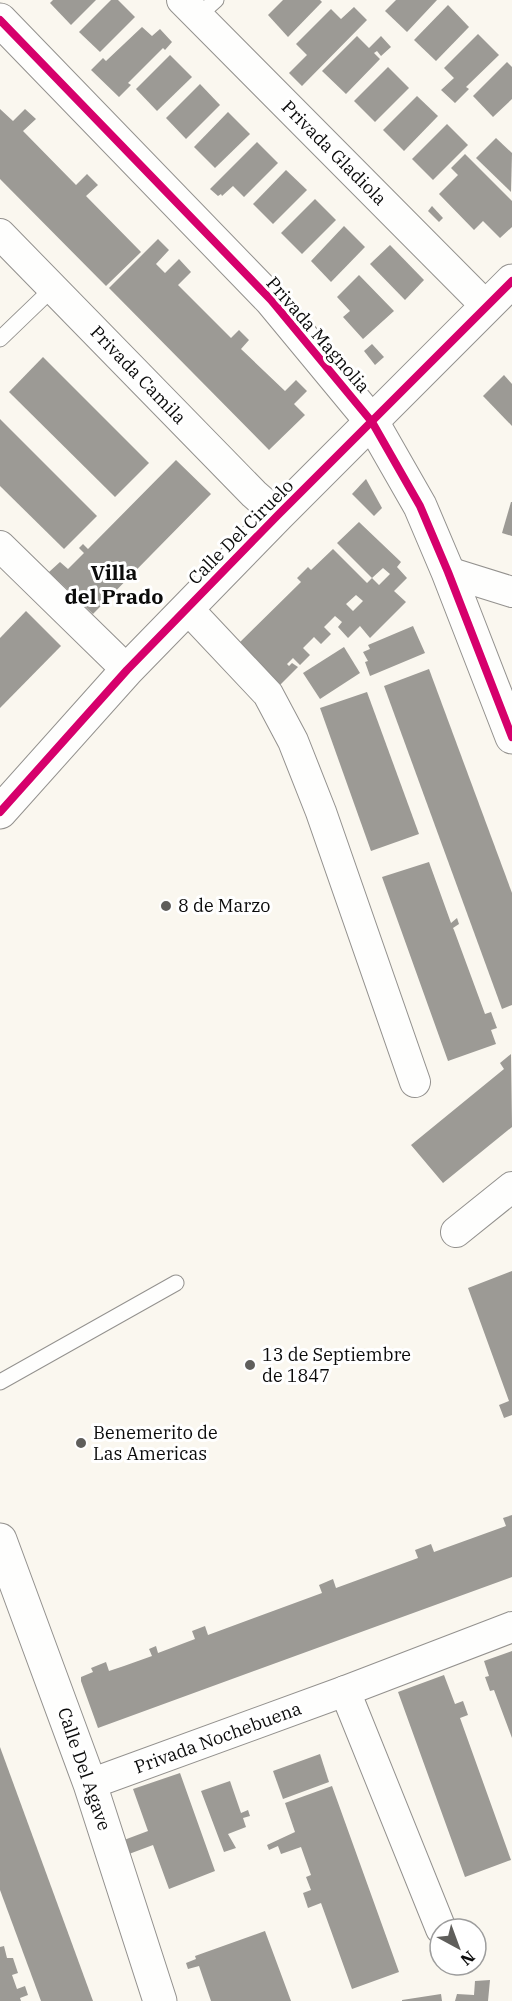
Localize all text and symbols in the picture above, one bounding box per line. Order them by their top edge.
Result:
street label: Privada Gladiola [277,95,392,210]
street label: Privada Magnolia [262,272,375,398]
street label: Privada Camila [86,321,191,429]
street label: Calle Del Ciruelo [183,474,298,589]
district label: Villa del Prado [65,558,163,610]
place label: 8 de Marzo [178,894,270,917]
marker: 8 de Marzo [159,899,173,913]
place label: 13 de Septiembre de 1847 [262,1343,411,1387]
marker: 13 de Septiembre de 1847 [243,1358,257,1372]
place label: Benemerito de Las Americas [93,1421,218,1465]
marker: Benemerito de Las Americas [74,1436,88,1450]
street label: Privada Nochebuena [131,1697,305,1778]
street label: Calle Del Agave [53,1704,116,1833]
north arrow [428,1917,488,1977]
text: N [457,1947,479,1970]

